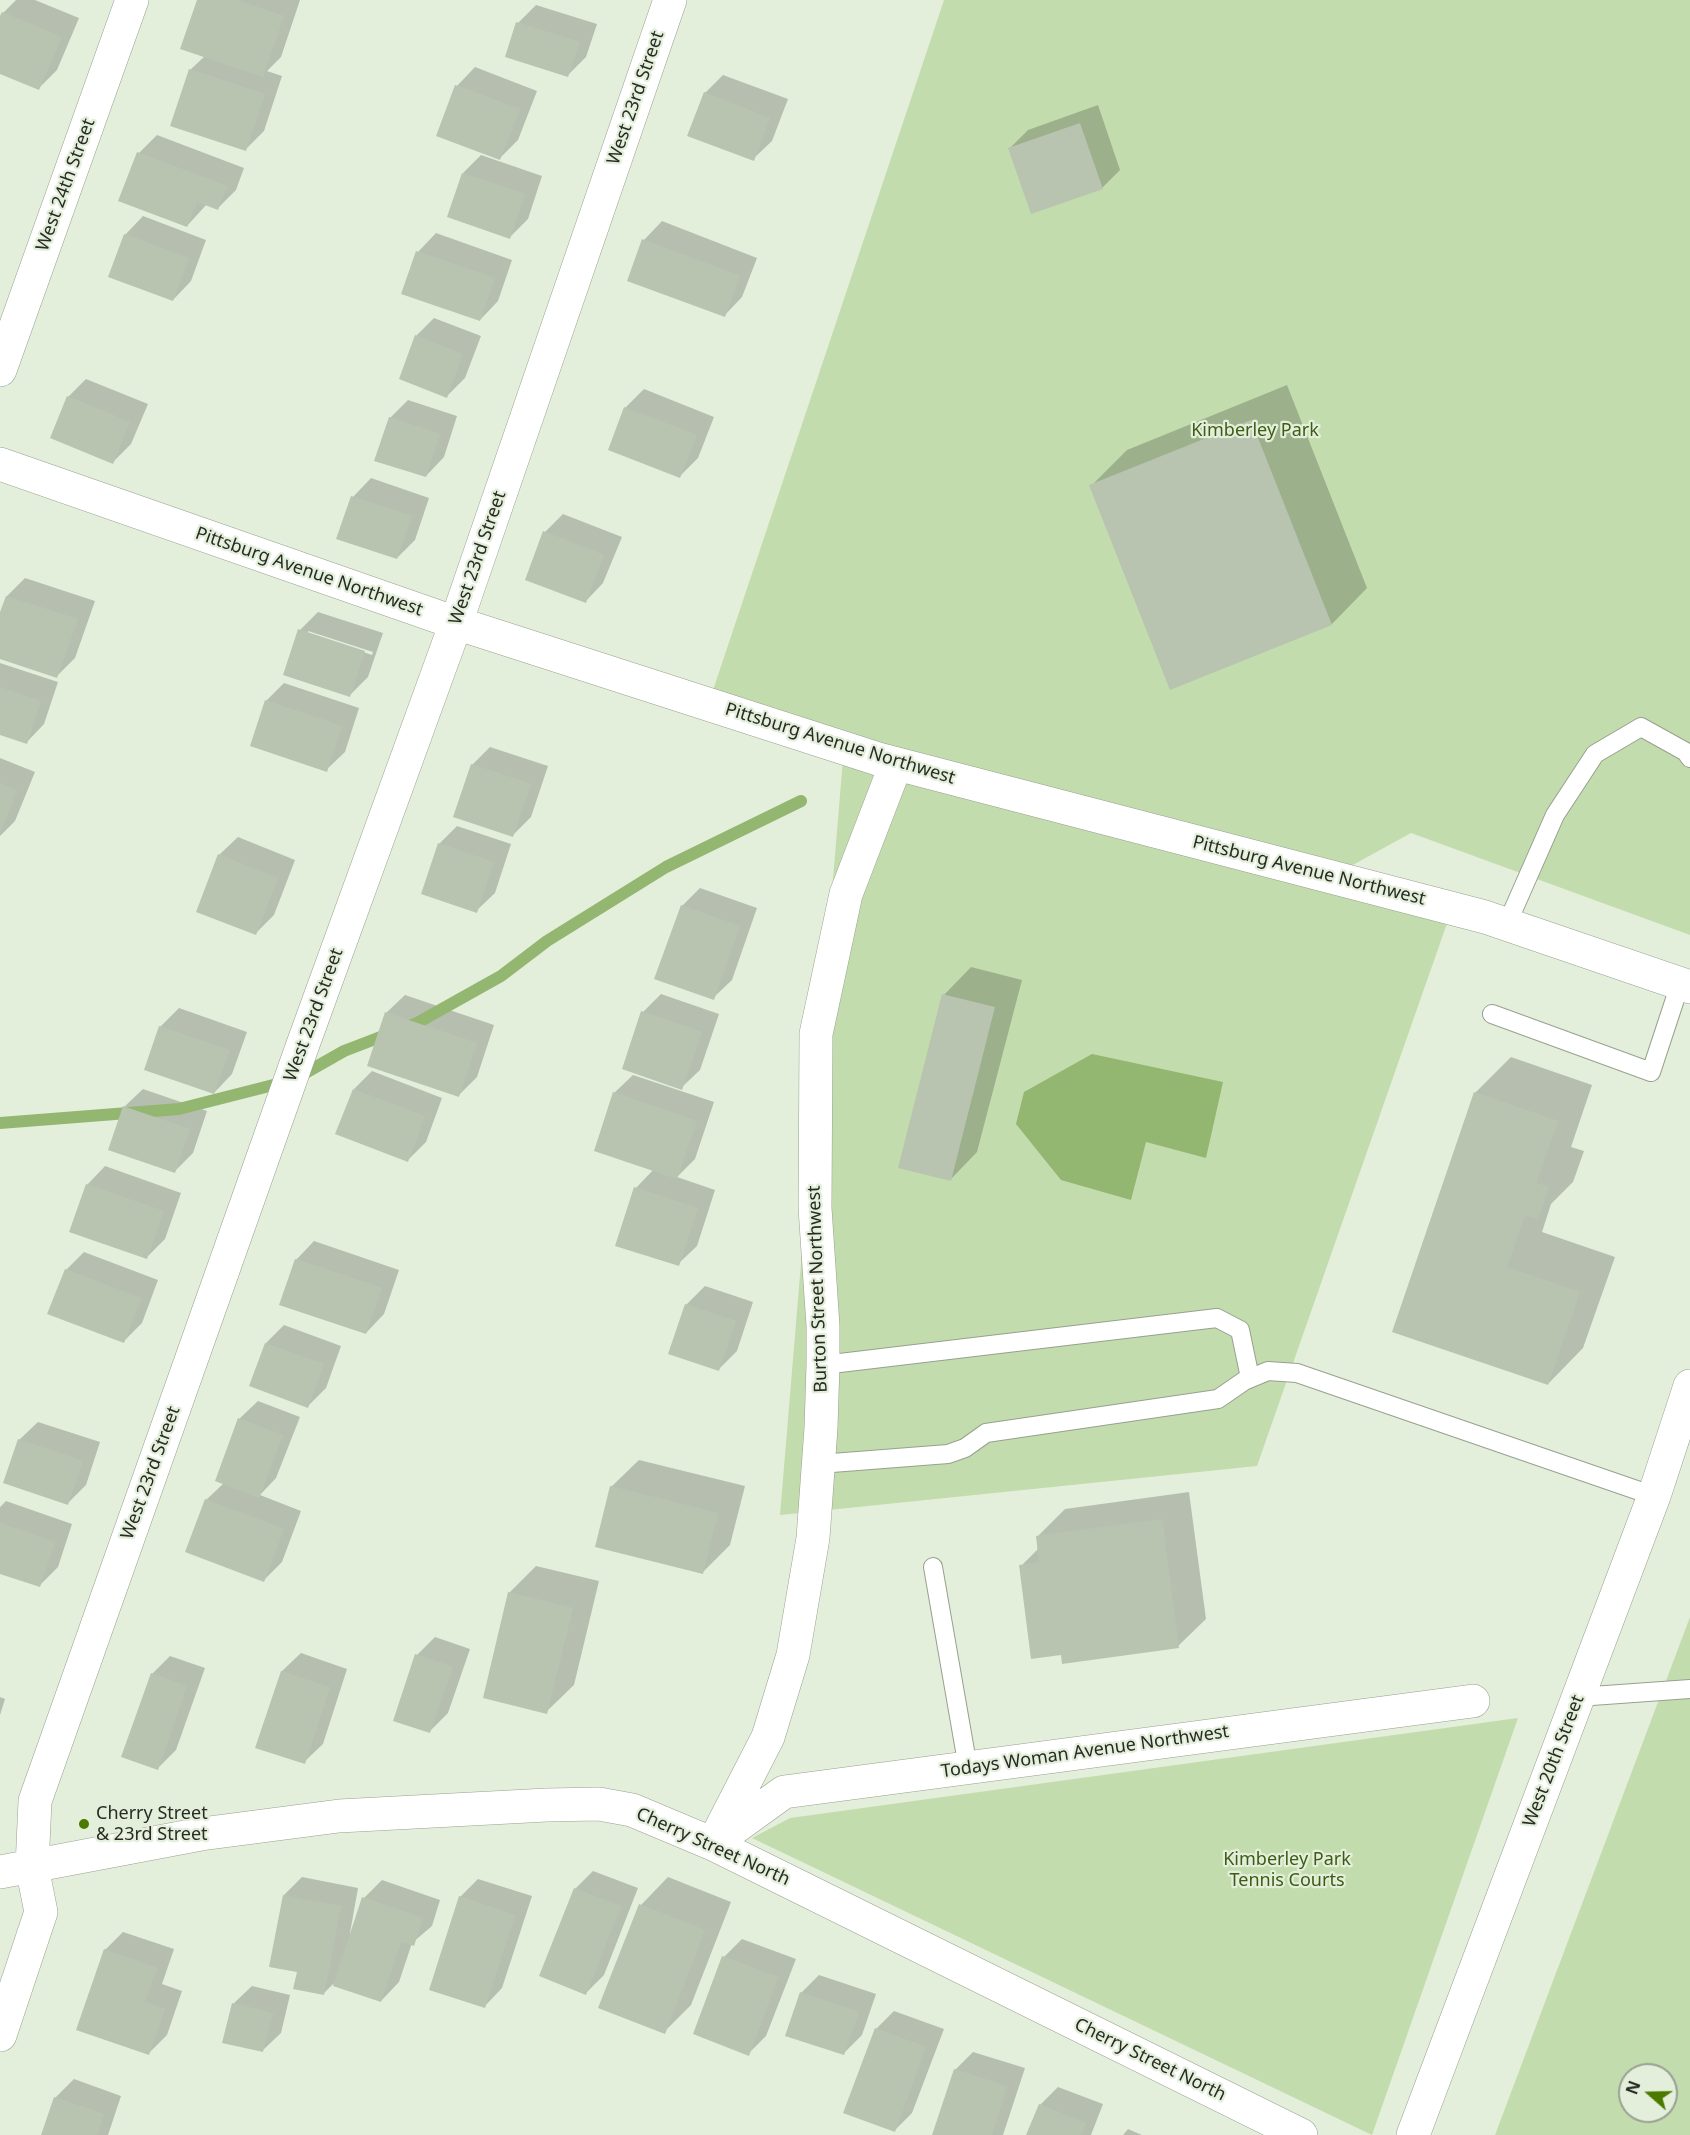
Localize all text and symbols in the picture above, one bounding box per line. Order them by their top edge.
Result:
street label: West 23rd Street [603,28,669,168]
street label: West 24th Street [32,116,100,254]
park label: Kimberley Park [1191,420,1319,442]
street label: West 23rd Street [445,488,511,628]
street label: Pittsburg Avenue Northwest [192,523,426,621]
street label: Pittsburg Avenue Northwest [722,699,958,789]
street label: Pittsburg Avenue Northwest [1190,832,1428,910]
street label: West 23rd Street [280,946,348,1084]
street label: Burton Street Northwest [804,1185,832,1393]
street label: West 23rd Street [117,1404,185,1542]
street label: West 20th Street [1519,1692,1589,1830]
street label: Todays Woman Avenue Northwest [940,1721,1230,1783]
place label: Cherry Street & 23rd Street [96,1803,208,1846]
street label: Cherry Street North [633,1803,793,1891]
marker: Cherry Street & 23rd Street [77,1817,91,1831]
park label: Kimberley Park Tennis Courts [1223,1849,1351,1892]
street label: Cherry Street North [1071,2014,1229,2106]
north arrow [1618,2063,1678,2123]
text: N [1620,2078,1646,2097]

